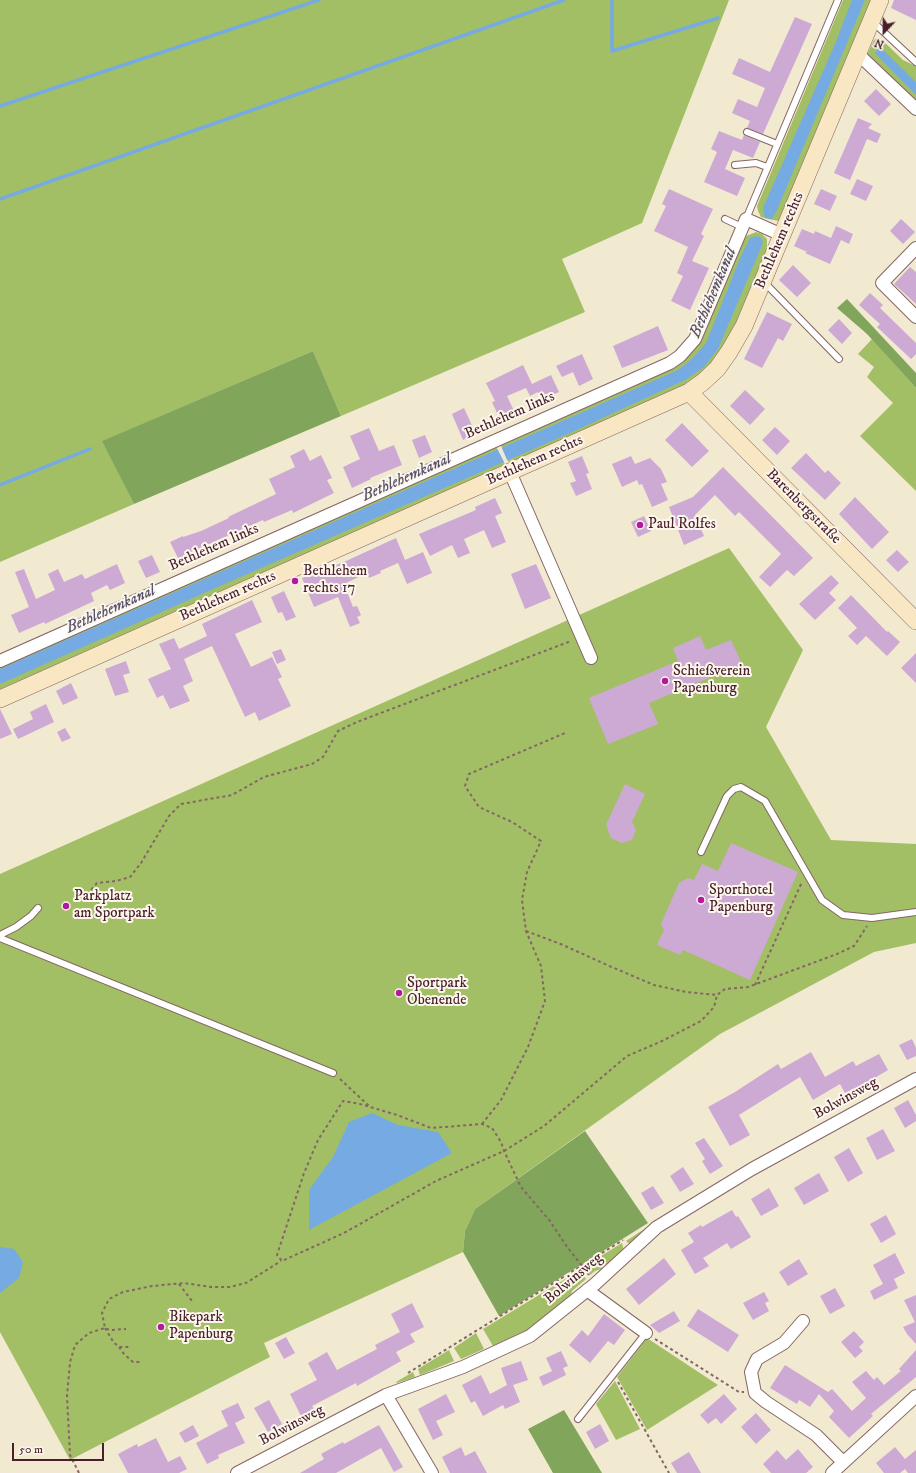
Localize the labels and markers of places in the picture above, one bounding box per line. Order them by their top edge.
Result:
place label: Paul Rolfes [648,516,716,534]
marker: Paul Rolfes [635,520,645,530]
place label: Bethlehem rechts 17 [303,563,367,598]
marker: Bethlehem rechts 17 [290,576,300,586]
place label: Schießverein Papenburg [673,663,750,698]
marker: Schießverein Papenburg [660,676,670,686]
place label: Sporthotel Papenburg [709,882,773,917]
place label: Parkplatz am Sportpark [74,888,155,923]
marker: Sporthotel Papenburg [696,895,706,905]
marker: Parkplatz am Sportpark [61,901,71,911]
place label: Sportpark Obenende [407,975,467,1010]
marker: Sportpark Obenende [394,988,404,998]
place label: Bikepark Papenburg [169,1309,233,1344]
marker: Bikepark Papenburg [156,1322,166,1332]

